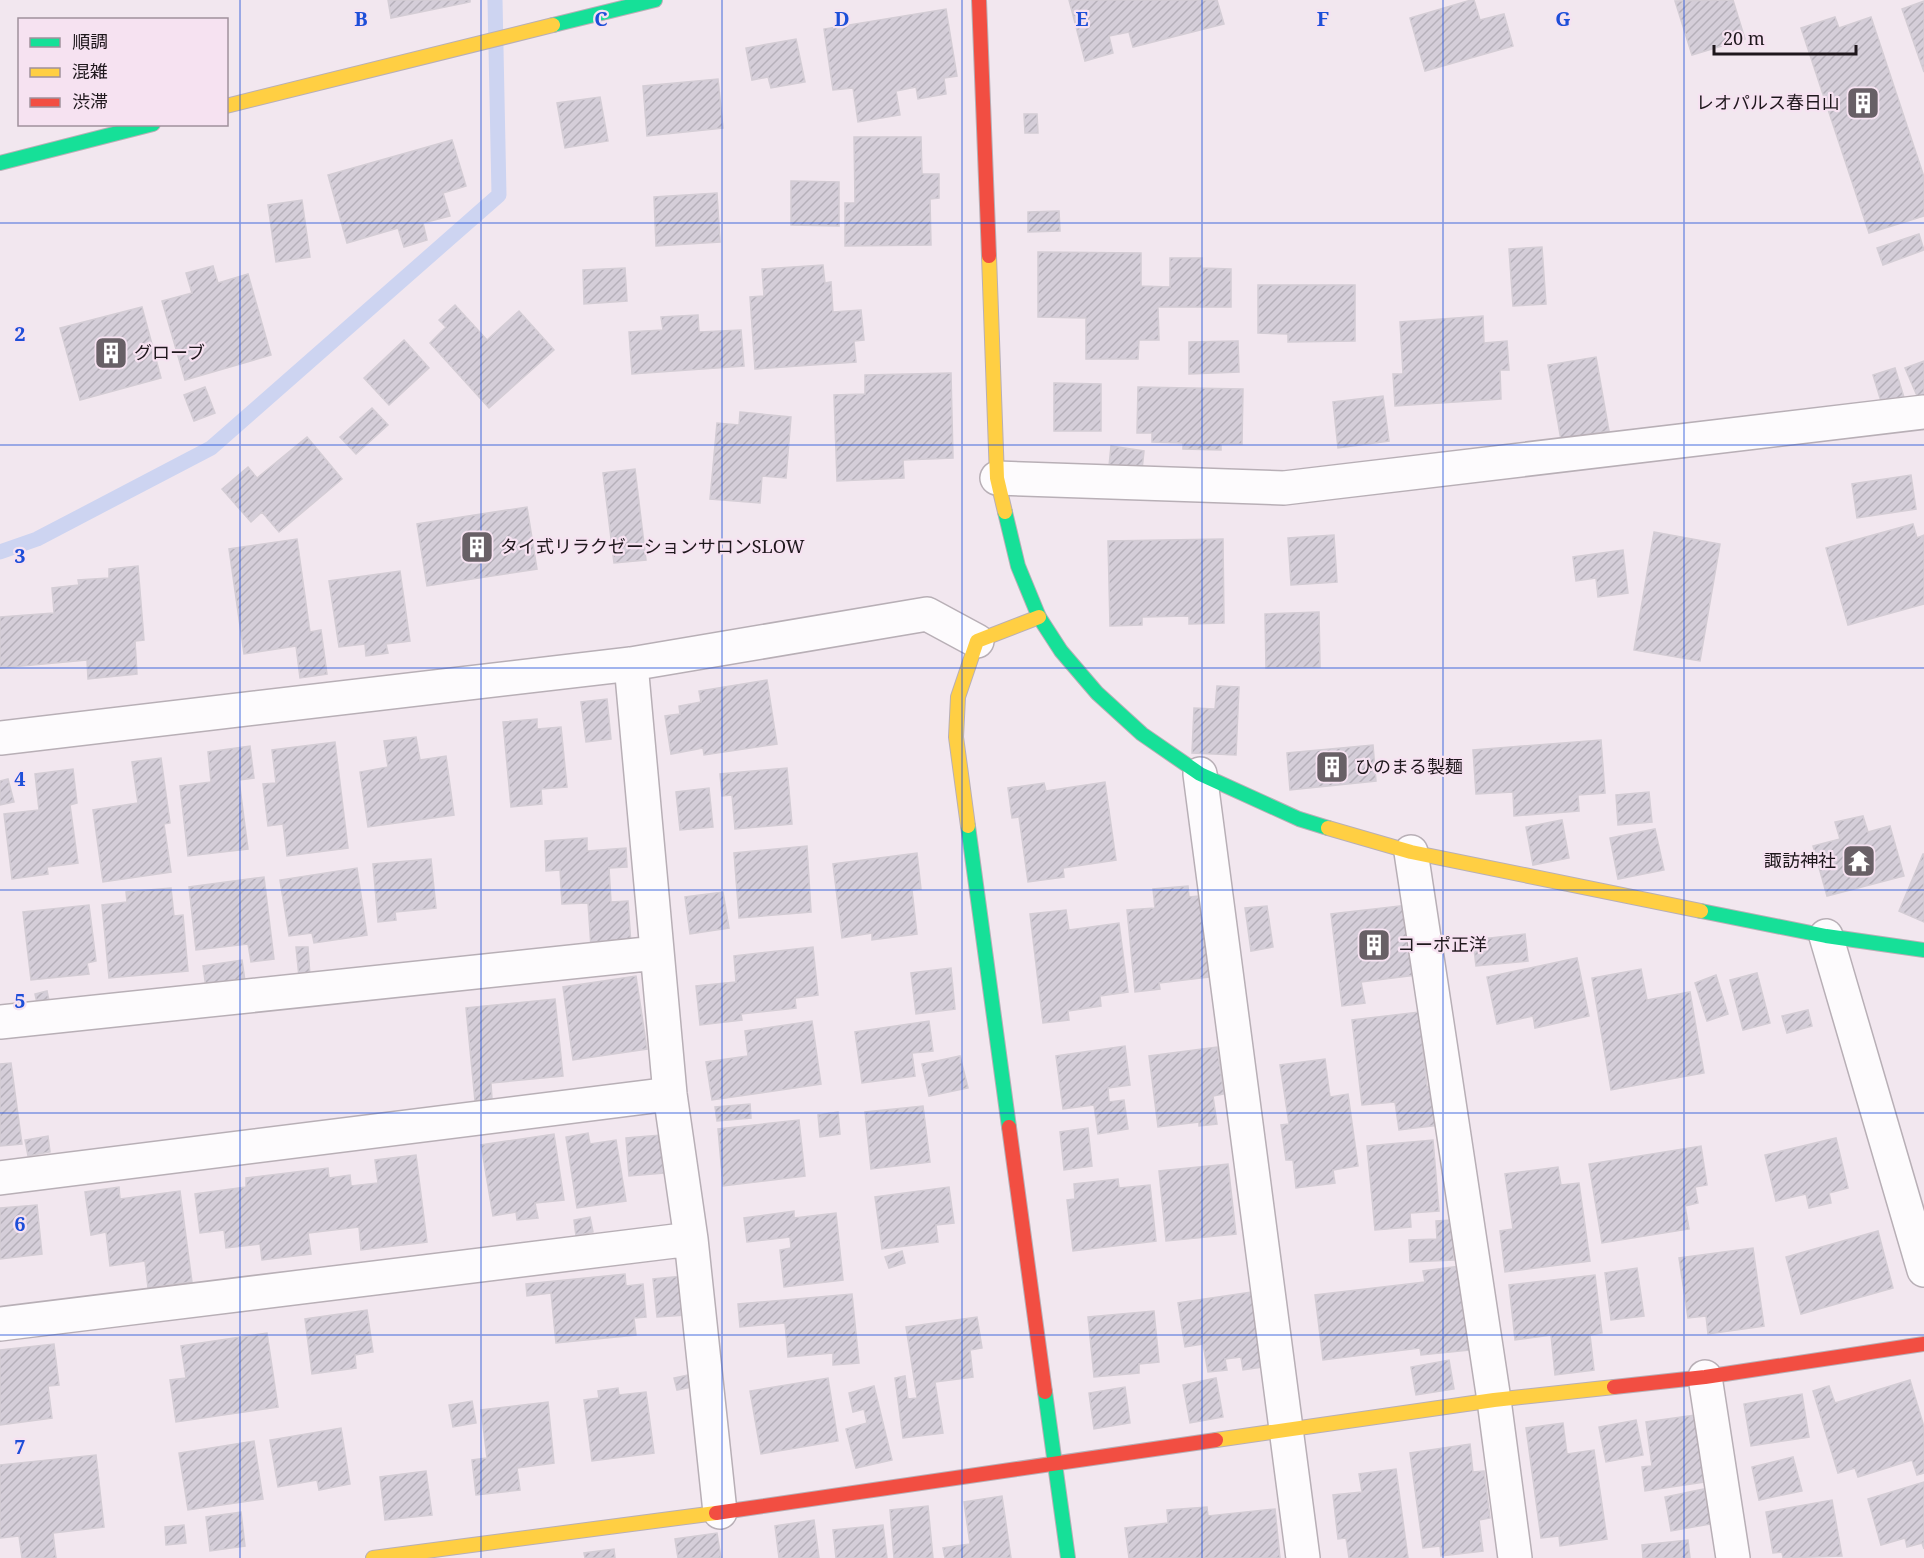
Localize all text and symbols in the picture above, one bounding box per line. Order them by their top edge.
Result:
text: B [354,5,368,32]
text: C [594,5,608,32]
text: D [834,5,850,32]
text: E [1075,5,1089,32]
text: F [1317,5,1329,32]
text: G [1555,5,1571,32]
legend [18,18,228,126]
scale bar [1714,18,1856,56]
text: 20 m [1723,26,1765,50]
text: 順調 [72,29,108,53]
text: 混雑 [72,59,108,83]
building icon: レオパルス春日山 [1845,85,1881,121]
text: 渋滞 [72,89,108,113]
place label: レオパルス春日山 [1696,90,1840,114]
text: 2 [14,320,26,347]
building icon: グローブ [93,335,129,371]
place label: グローブ [134,340,205,364]
building icon: タイ式リラクゼーションサロンSLOW [459,529,495,565]
place label: タイ式リラクゼーションサロンSLOW [500,534,805,558]
text: 3 [14,542,26,569]
building icon: ひのまる製麺 [1314,749,1350,785]
place label: ひのまる製麺 [1355,754,1463,778]
text: 4 [14,765,26,792]
temple icon: 諏訪神社 [1841,843,1877,879]
place label: 諏訪神社 [1764,848,1836,872]
building icon: コーポ正洋 [1356,927,1392,963]
place label: コーポ正洋 [1397,932,1487,956]
text: 5 [14,987,26,1014]
text: 6 [14,1210,26,1237]
text: 7 [14,1433,26,1460]

